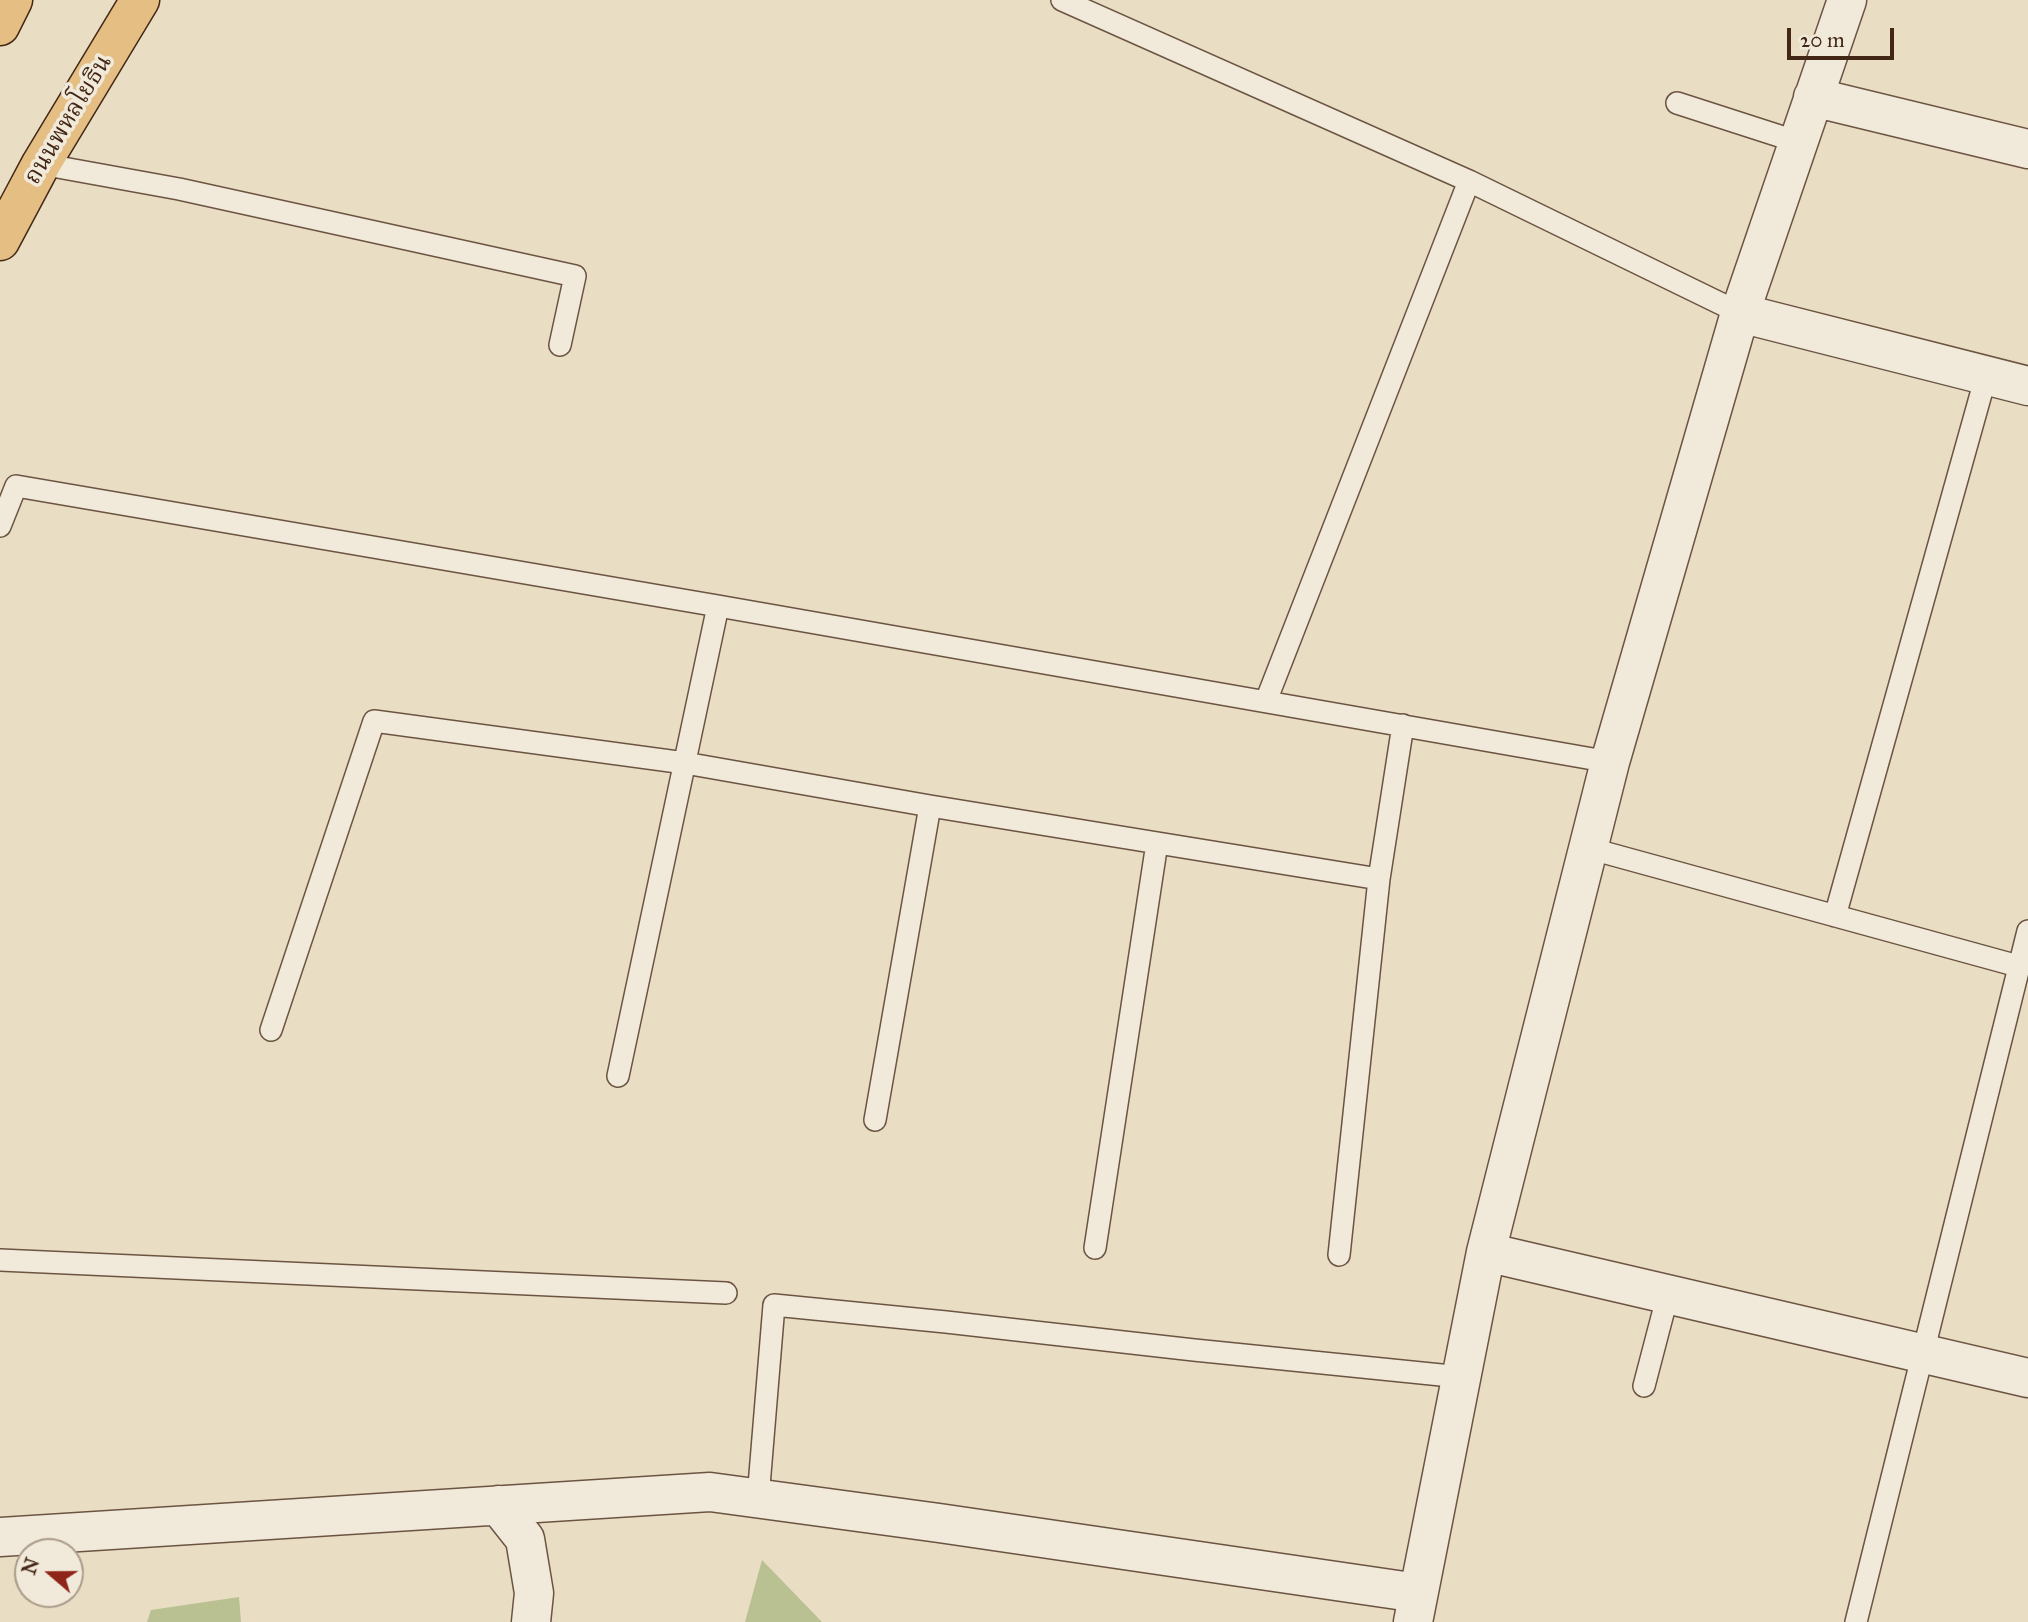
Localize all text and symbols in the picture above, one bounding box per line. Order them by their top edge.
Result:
scale bar [1790,14,1897,58]
text: 20 m [1800,27,1845,53]
street label: ถนนพหลโยธิน [19,50,119,190]
north arrow [14,1538,84,1608]
text: N [17,1555,44,1578]

